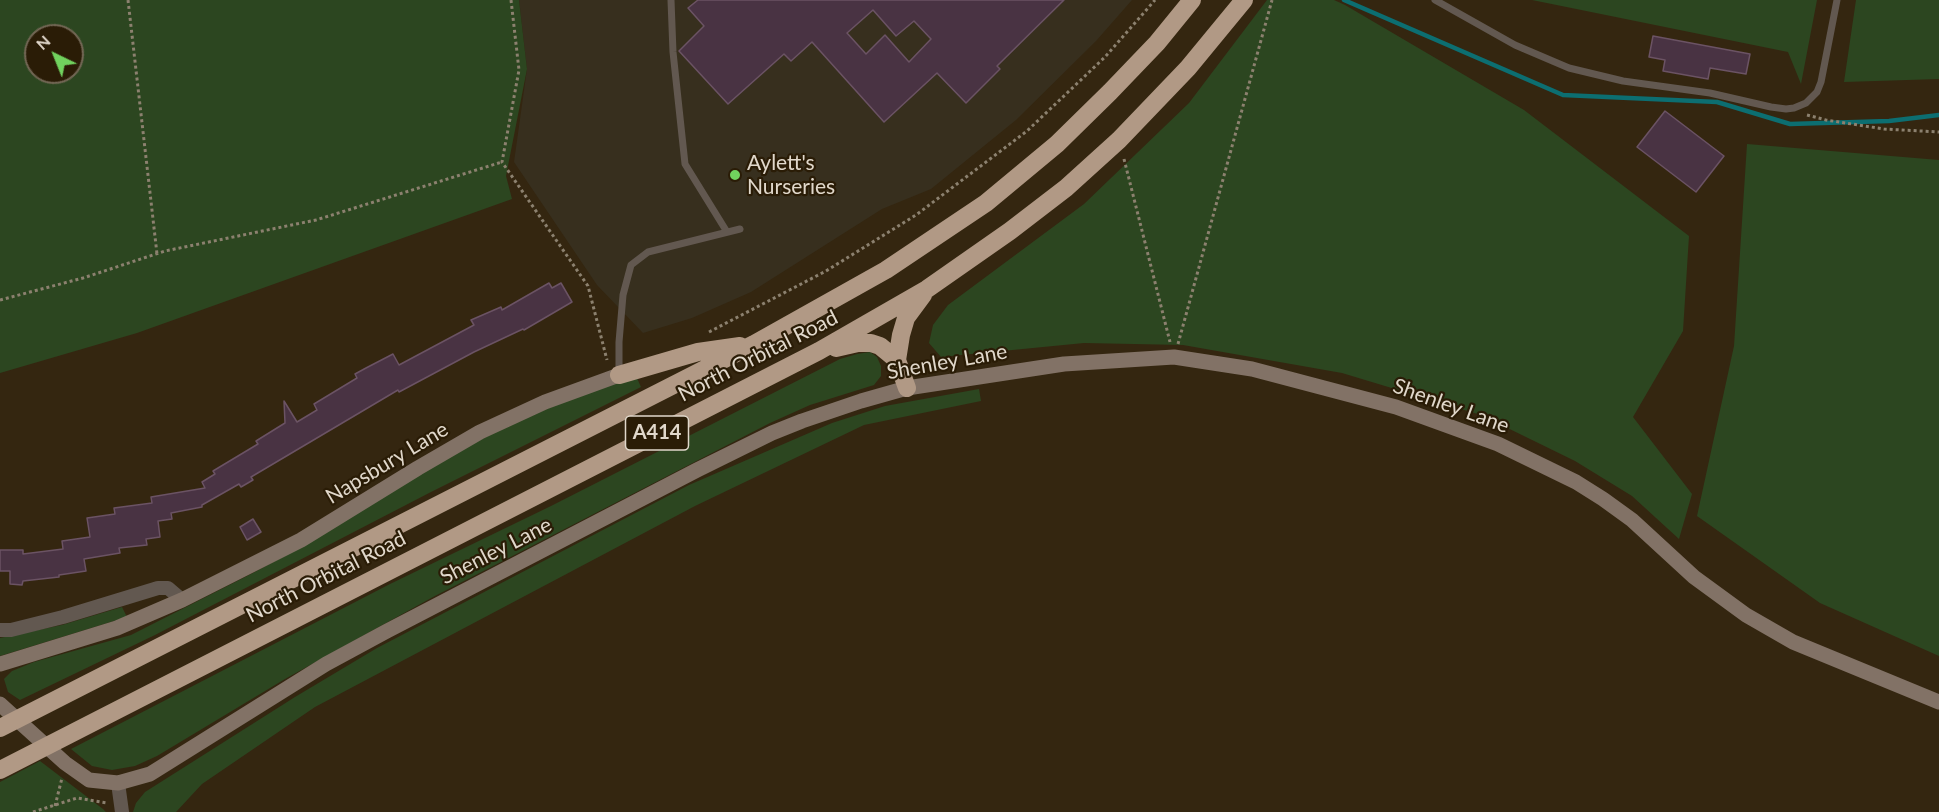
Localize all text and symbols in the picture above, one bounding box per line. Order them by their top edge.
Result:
north arrow [24,24,84,84]
text: N [32,31,54,53]
place label: Aylett's Nurseries [747,150,835,200]
marker: Aylett's Nurseries [728,168,742,182]
street label: North Orbital Road [674,305,842,407]
street label: Shenley Lane [885,339,1009,385]
street label: Shenley Lane [1389,373,1513,439]
road number: A414 [626,416,688,450]
street label: Napsbury Lane [321,417,453,509]
street label: Shenley Lane [436,512,556,590]
street label: North Orbital Road [242,526,410,628]

